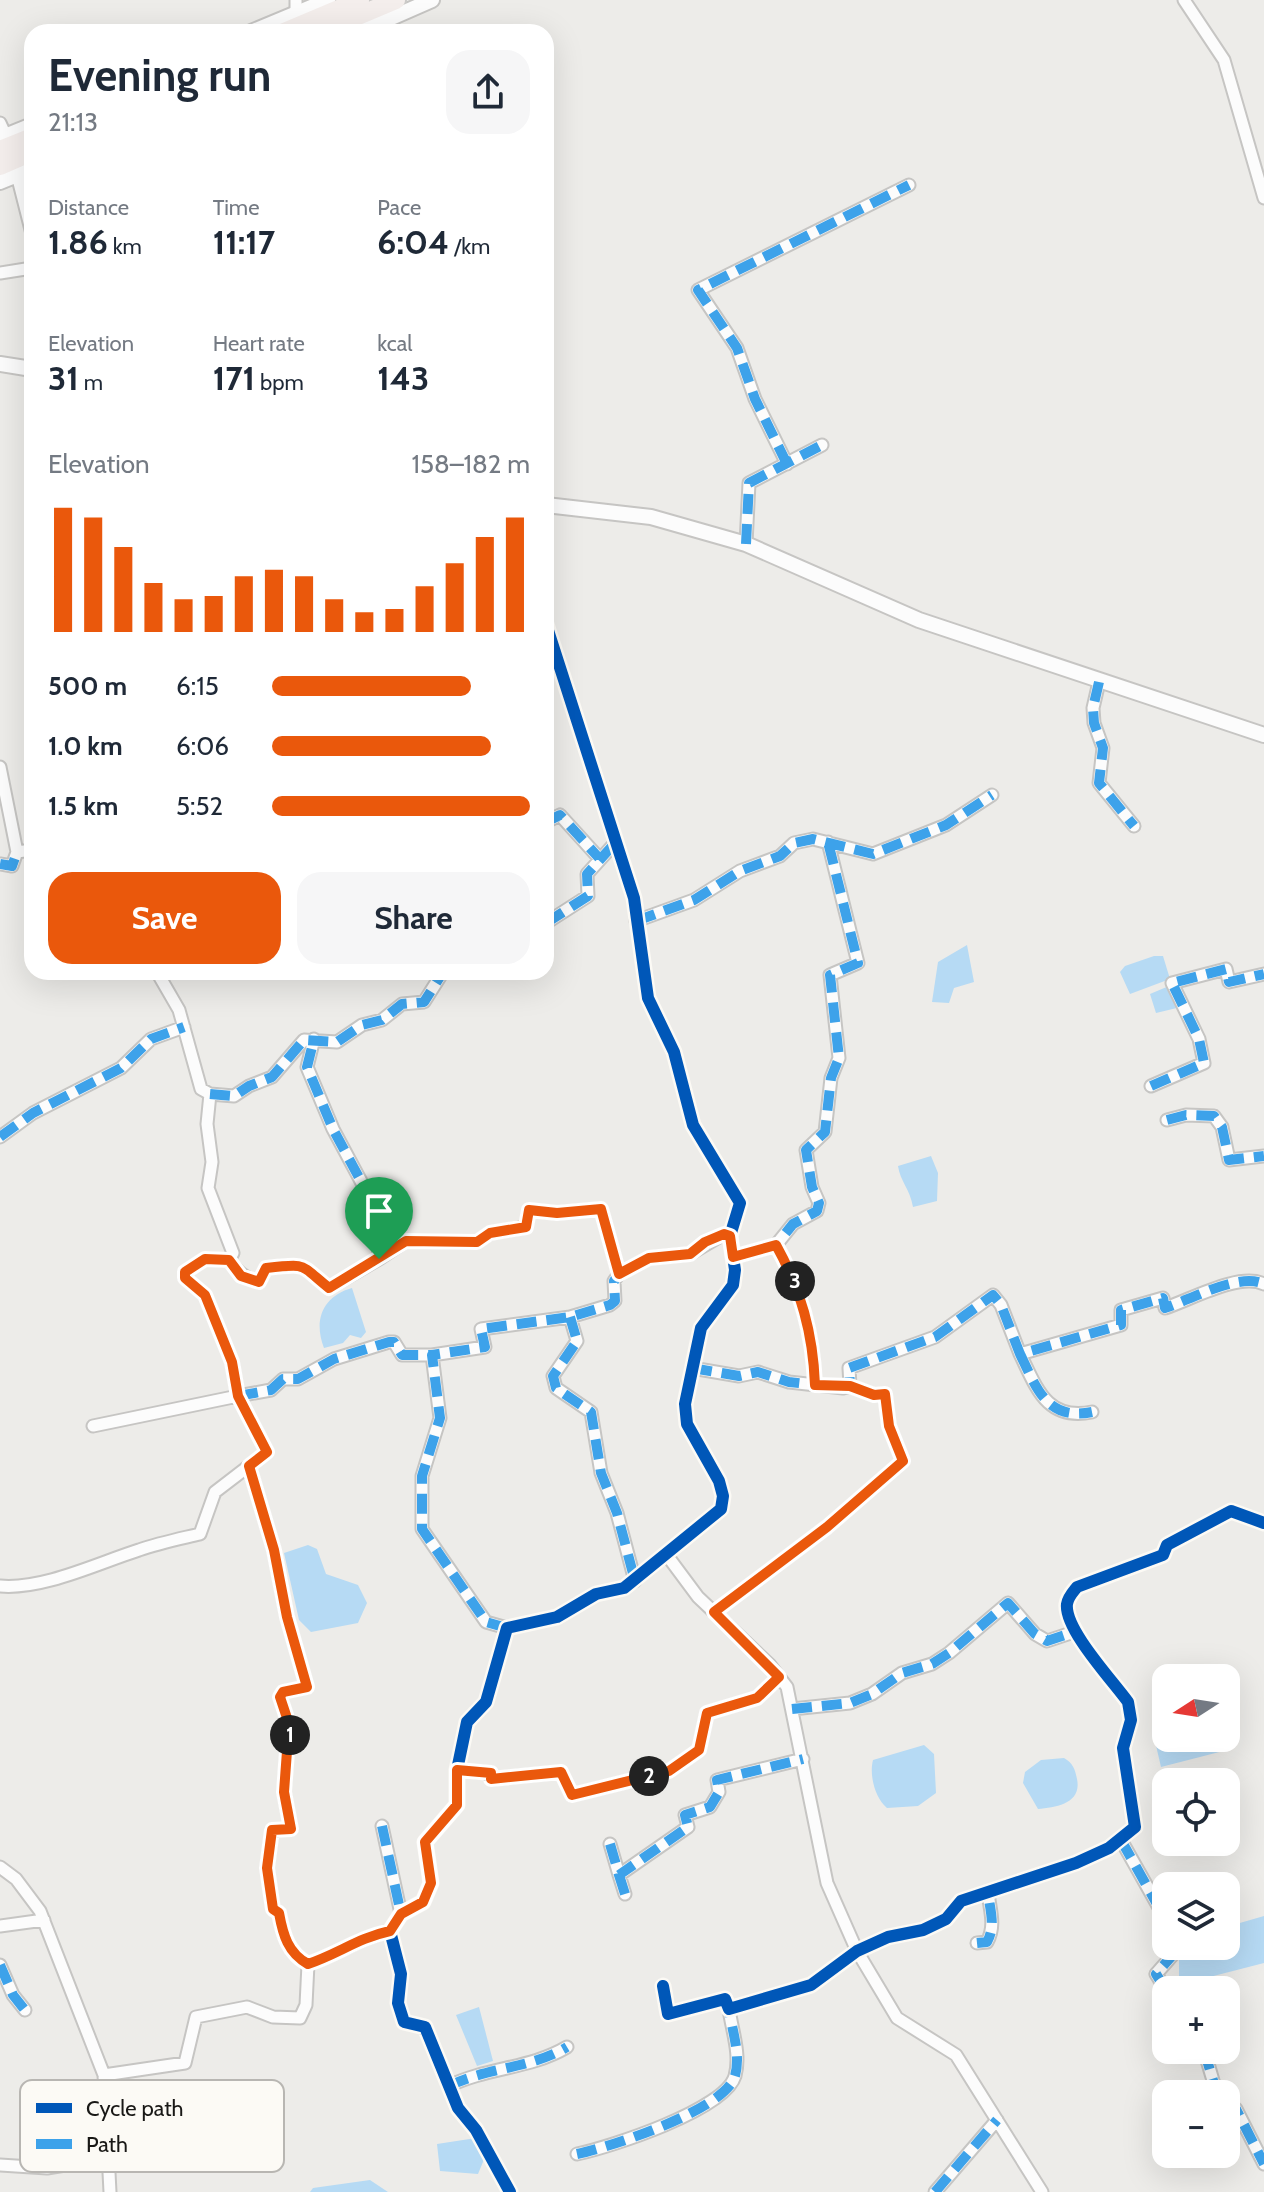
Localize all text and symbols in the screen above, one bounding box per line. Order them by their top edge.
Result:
text: Evening run [48,49,271,102]
button: share [446,50,530,134]
text: 21:13 [48,106,98,138]
text: Distance [48,194,129,221]
text: Time [213,194,259,221]
text: Pace [377,194,421,221]
text: 1.86 [48,221,108,263]
text: 11:17 [213,221,275,263]
text: 6:04 [377,221,449,263]
text: km [108,233,142,260]
text: /km [449,233,490,260]
text: Elevation [48,330,134,357]
text: Heart rate [213,330,305,357]
text: kcal [377,330,412,357]
text: 31 [48,357,79,399]
text: 171 [213,357,255,399]
text: 143 [377,357,429,399]
text: m [79,369,103,396]
text: bpm [255,369,304,396]
text: Elevation [48,448,150,480]
text: 158–182 m [411,448,530,480]
text: 500 m [48,670,127,702]
text: 6:15 [176,670,219,702]
text: 1.0 km [48,730,123,762]
text: 6:06 [176,730,229,762]
text: 1.5 km [48,790,118,822]
text: 5:52 [176,790,223,822]
button: Save [48,872,281,964]
button: Share [297,872,530,964]
pin [345,1177,413,1259]
icon: arrive [357,1189,401,1233]
pin: 3 [775,1261,815,1301]
text: 3 [789,1267,801,1294]
north arrow [1152,1664,1240,1752]
map controls [1152,1664,1240,2168]
pin: 1 [270,1715,310,1755]
text: 1 [286,1721,294,1748]
pin: 2 [629,1756,669,1796]
text: 2 [643,1762,655,1789]
button: locate [1152,1768,1240,1856]
button: layers [1152,1872,1240,1960]
button: + [1152,1976,1240,2064]
legend [20,2080,284,2172]
button: − [1152,2080,1240,2168]
text: Cycle path [86,2095,184,2122]
text: Path [86,2131,128,2158]

